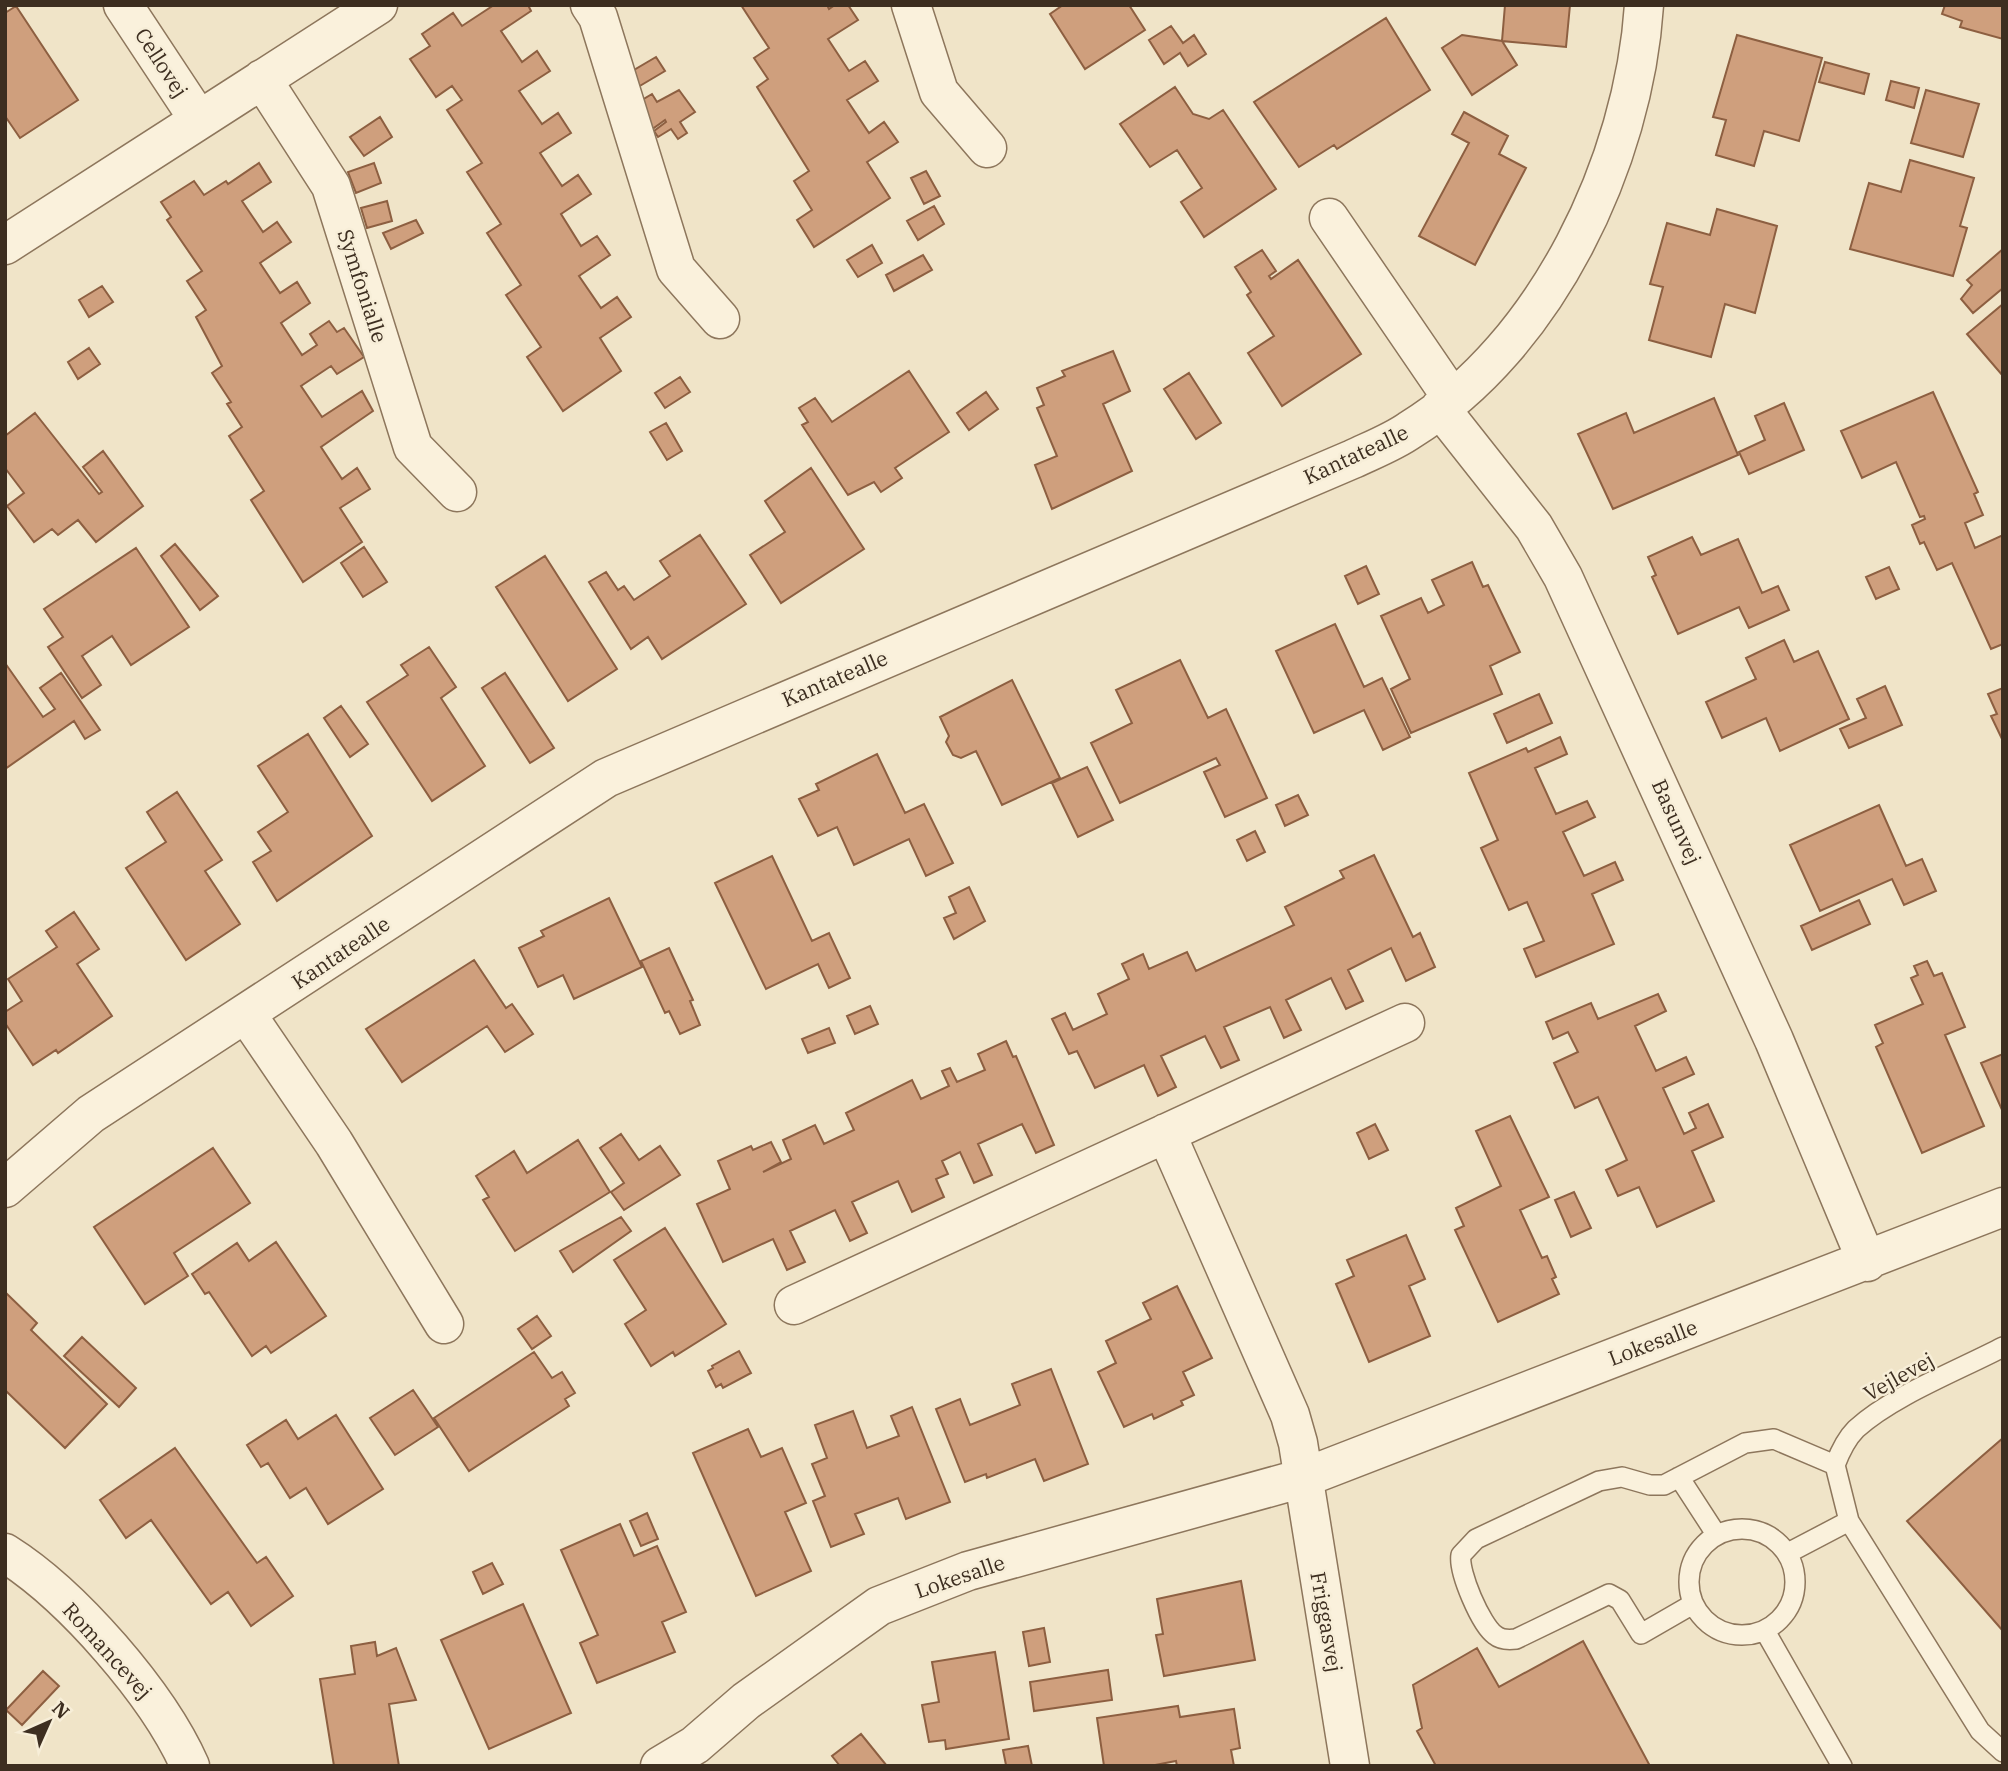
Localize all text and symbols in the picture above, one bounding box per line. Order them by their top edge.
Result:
street label: Cellovej [129,22,195,103]
street label: Symfonialle [331,225,394,346]
street label: Kantatealle [1299,418,1412,491]
street label: Kantatealle [777,643,892,713]
street label: Basunvej [1646,775,1708,869]
street label: Kantatealle [286,909,395,995]
street label: Lokesalle [1604,1312,1701,1372]
street label: Vejlevej [1858,1345,1939,1407]
street label: Lokesalle [911,1548,1008,1604]
street label: Friggasvej [1304,1569,1350,1674]
street label: Romancevej [57,1596,159,1705]
north arrow [14,1687,84,1757]
text: N [47,1696,75,1724]

